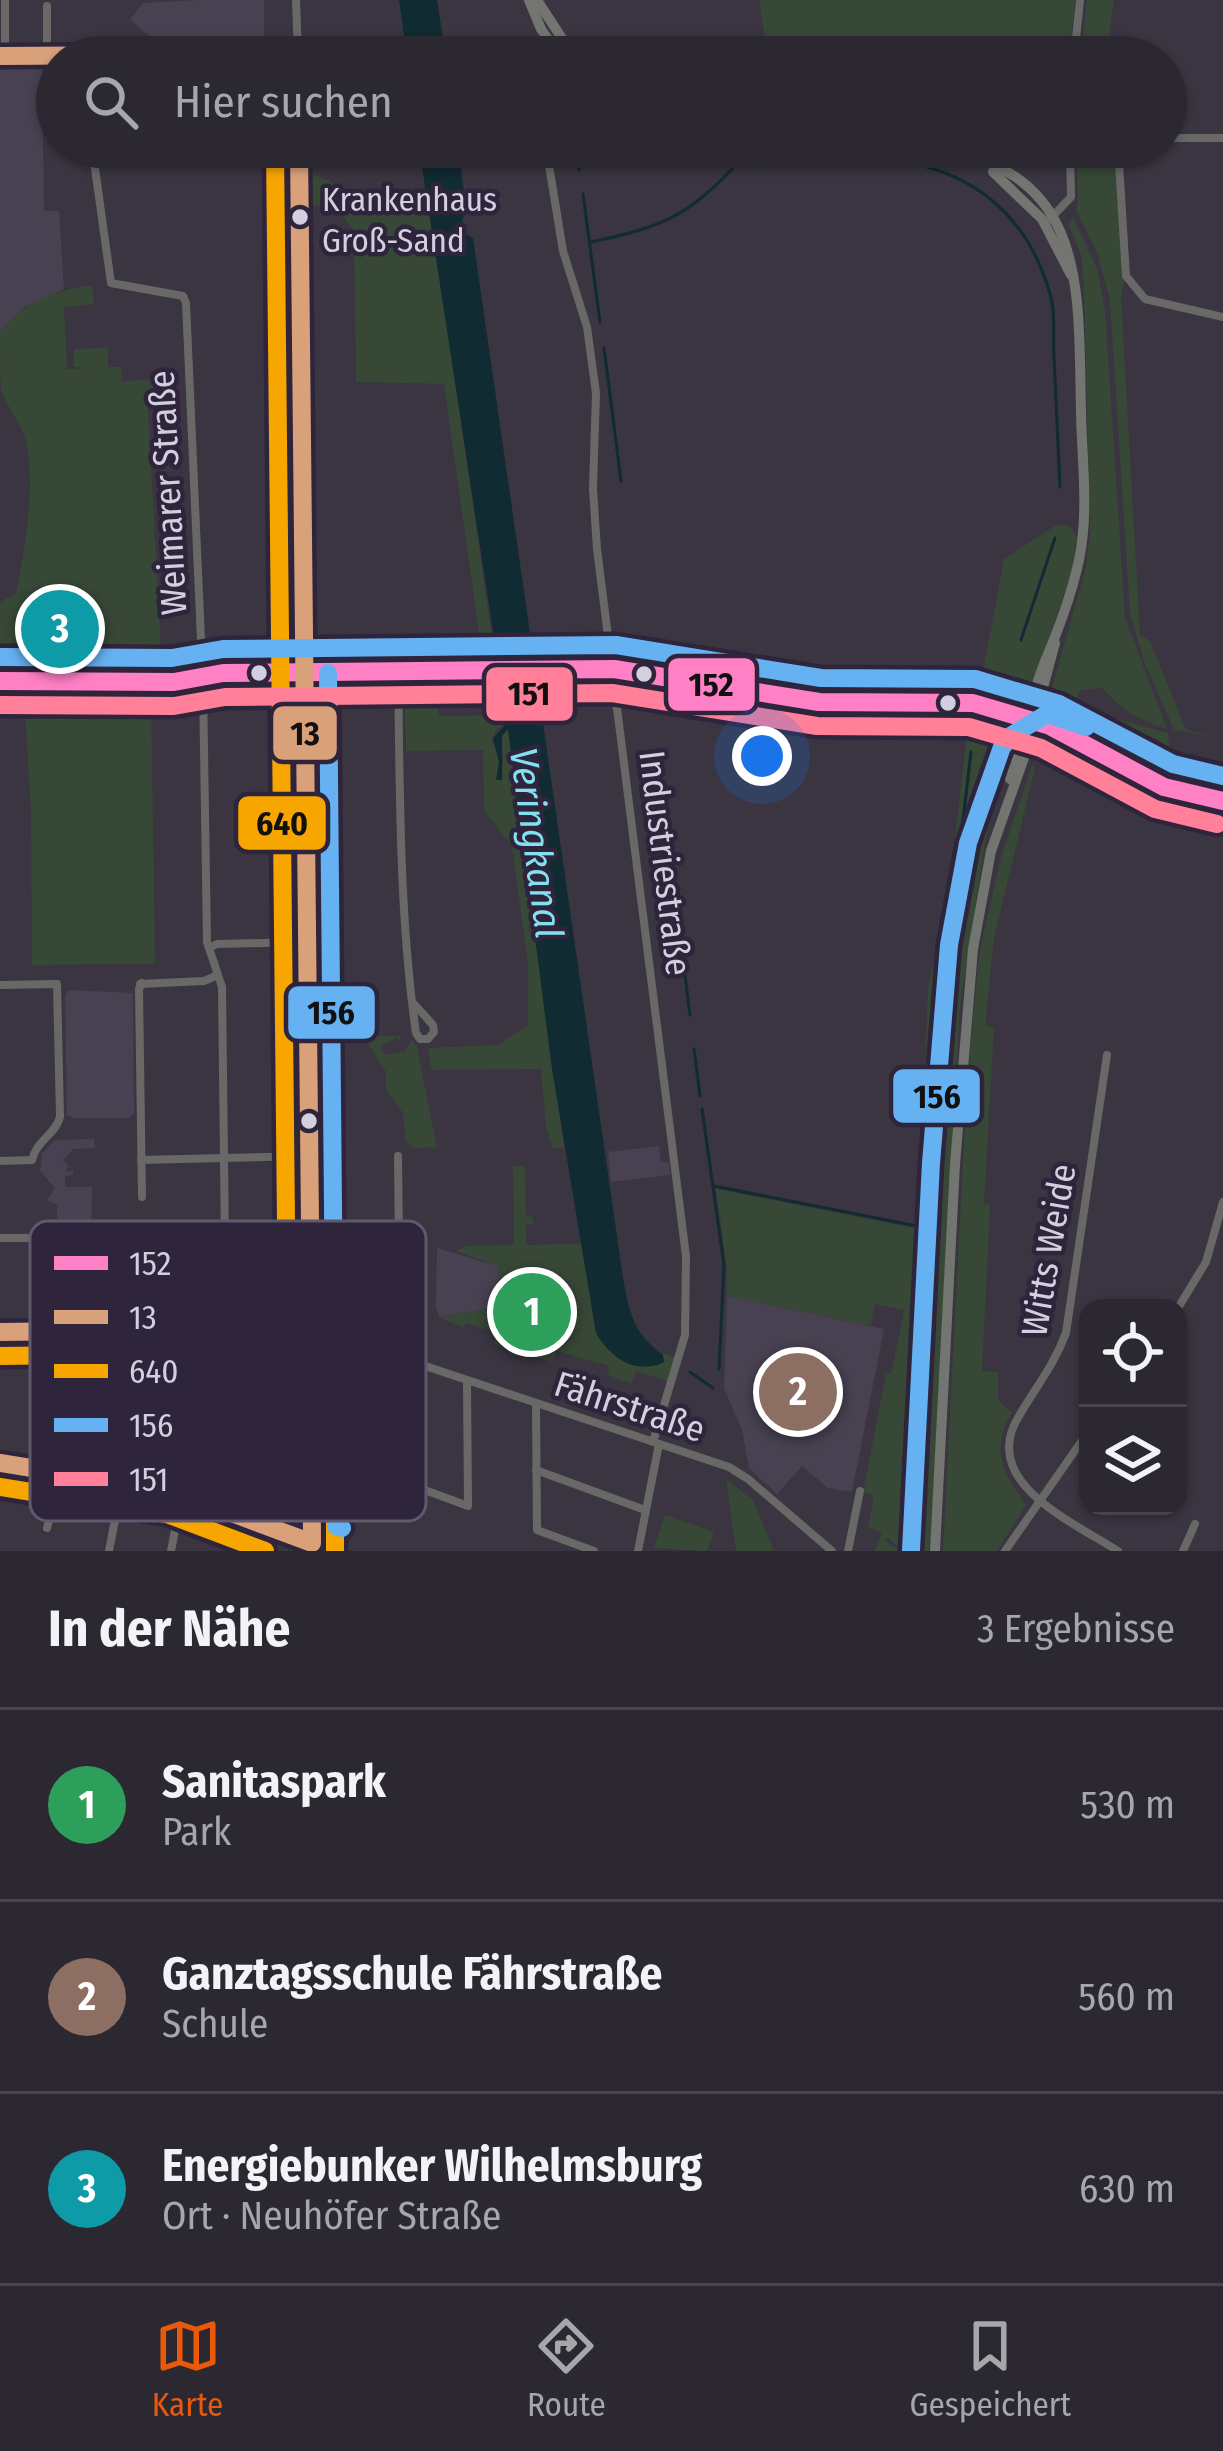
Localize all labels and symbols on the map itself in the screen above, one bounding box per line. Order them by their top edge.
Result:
place label: Krankenhaus Groß-Sand [322,180,497,261]
marker: Krankenhaus Groß-Sand [289,206,311,228]
street label: Weimarer Straße [140,370,196,616]
pin: 3 [21,584,99,674]
line badge: 152 [666,656,757,713]
unlabelled marker [248,662,270,684]
unlabelled marker [633,663,655,685]
line badge: 151 [484,665,575,723]
text: 152 [688,665,734,705]
text: 151 [508,674,550,714]
unlabelled marker [937,692,959,714]
line badge: 13 [271,704,339,762]
text: 13 [290,714,320,754]
your location [732,726,792,786]
water label: Veringkanal [500,745,572,941]
street label: Industriestraße [629,748,701,978]
line badge: 640 [236,794,328,852]
text: 640 [256,804,308,844]
line badge: 156 [286,984,377,1041]
text: 156 [307,993,355,1033]
line badge: 156 [891,1067,982,1125]
text: 156 [913,1077,961,1117]
unlabelled marker [298,1110,320,1132]
street label: Witts Weide [1012,1161,1086,1340]
legend [30,1221,426,1521]
text: 152 [129,1244,171,1284]
pin: 1 [493,1267,571,1357]
text: 13 [129,1298,157,1338]
pin: 2 [759,1347,837,1437]
text: 640 [129,1352,179,1392]
street label: Fährstraße [549,1362,710,1452]
text: 156 [129,1406,173,1446]
text: 151 [129,1460,168,1500]

